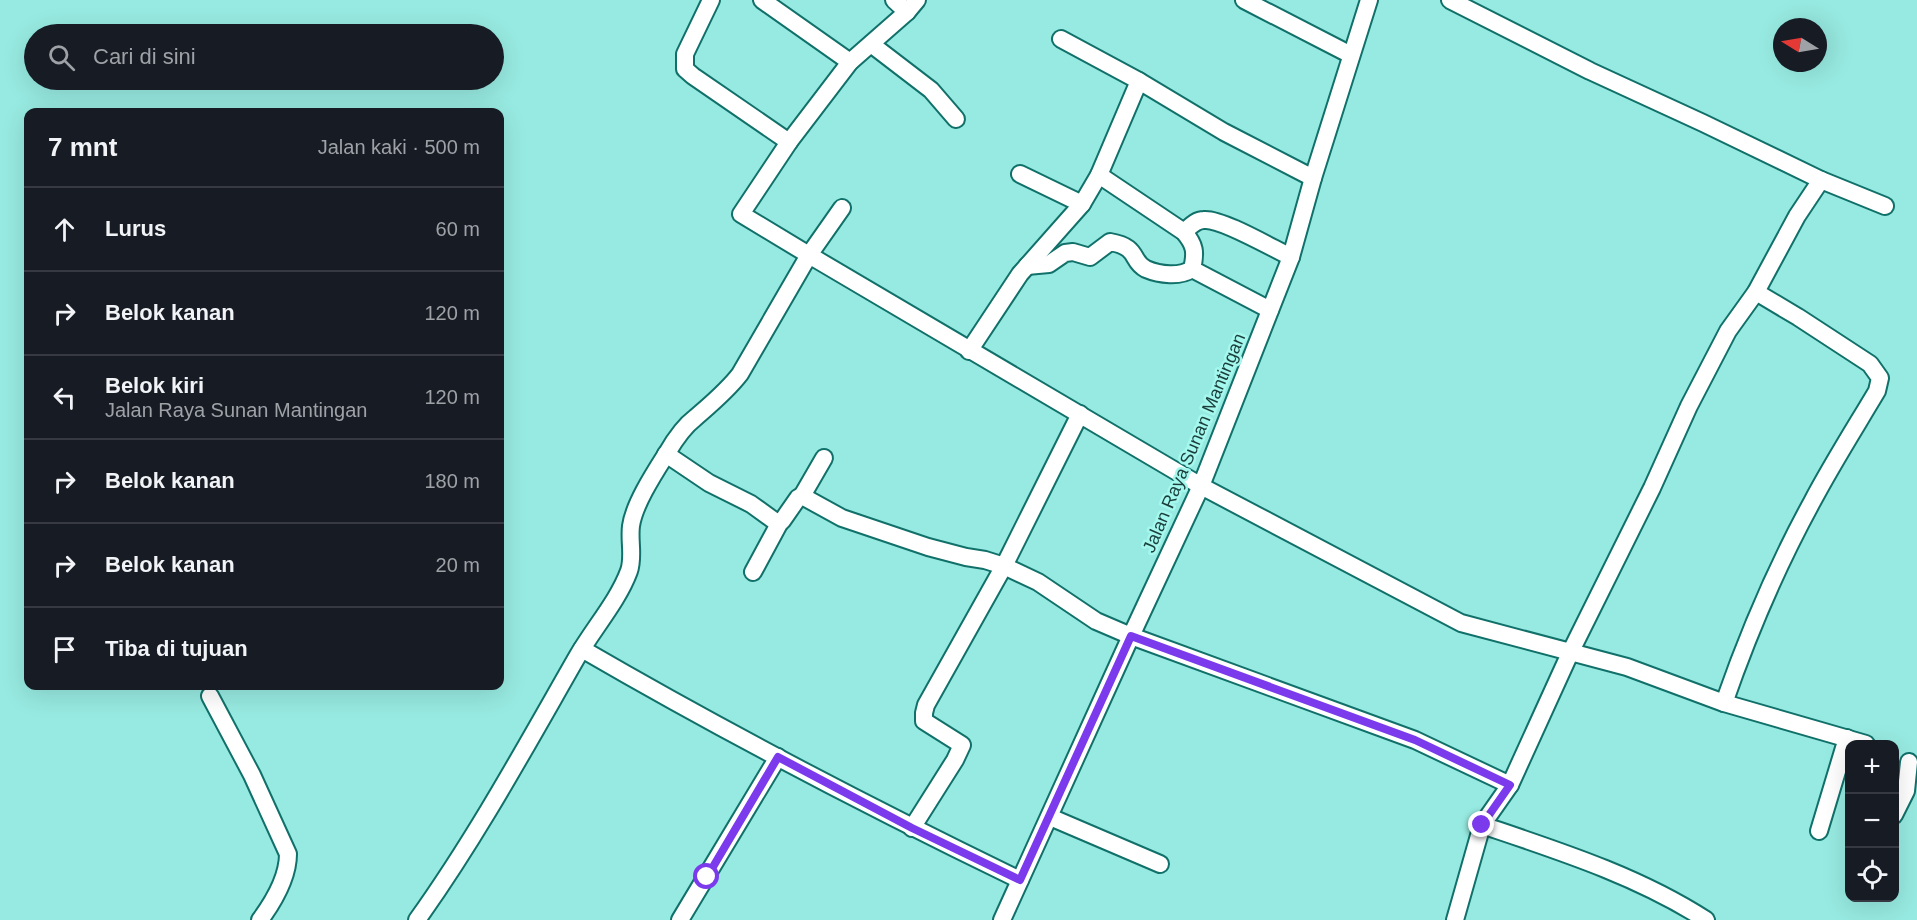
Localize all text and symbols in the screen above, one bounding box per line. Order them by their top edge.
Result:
north arrow [1773,18,1827,72]
search box [24,24,504,90]
icon: search [45,41,78,74]
text: Cari di sini [93,44,196,69]
text: 7 mnt [48,132,117,162]
text: Jalan kaki · 500 m [318,136,480,158]
icon: ahead [48,213,81,246]
text: Lurus [105,216,166,241]
text: 60 m [436,218,480,240]
icon: right [48,297,81,330]
text: Belok kanan [105,300,235,325]
text: 120 m [424,302,480,324]
street label: Jalan Raya Sunan Mantingan [1139,330,1249,556]
text: Belok kiri [105,373,204,398]
icon: left [48,381,81,414]
text: 120 m [424,386,480,408]
text: Jalan Raya Sunan Mantingan [105,399,367,421]
icon: right [48,465,81,498]
text: Belok kanan [105,468,235,493]
text: 180 m [424,470,480,492]
icon: right [48,549,81,582]
text: Belok kanan [105,552,235,577]
text: 20 m [436,554,480,576]
icon: arrive [48,633,81,666]
text: Tiba di tujuan [105,636,248,661]
map controls [1845,740,1899,902]
button: + [1845,740,1899,794]
button: − [1845,794,1899,848]
route end [1468,811,1494,837]
button: locate [1845,848,1899,902]
route start [693,863,719,889]

